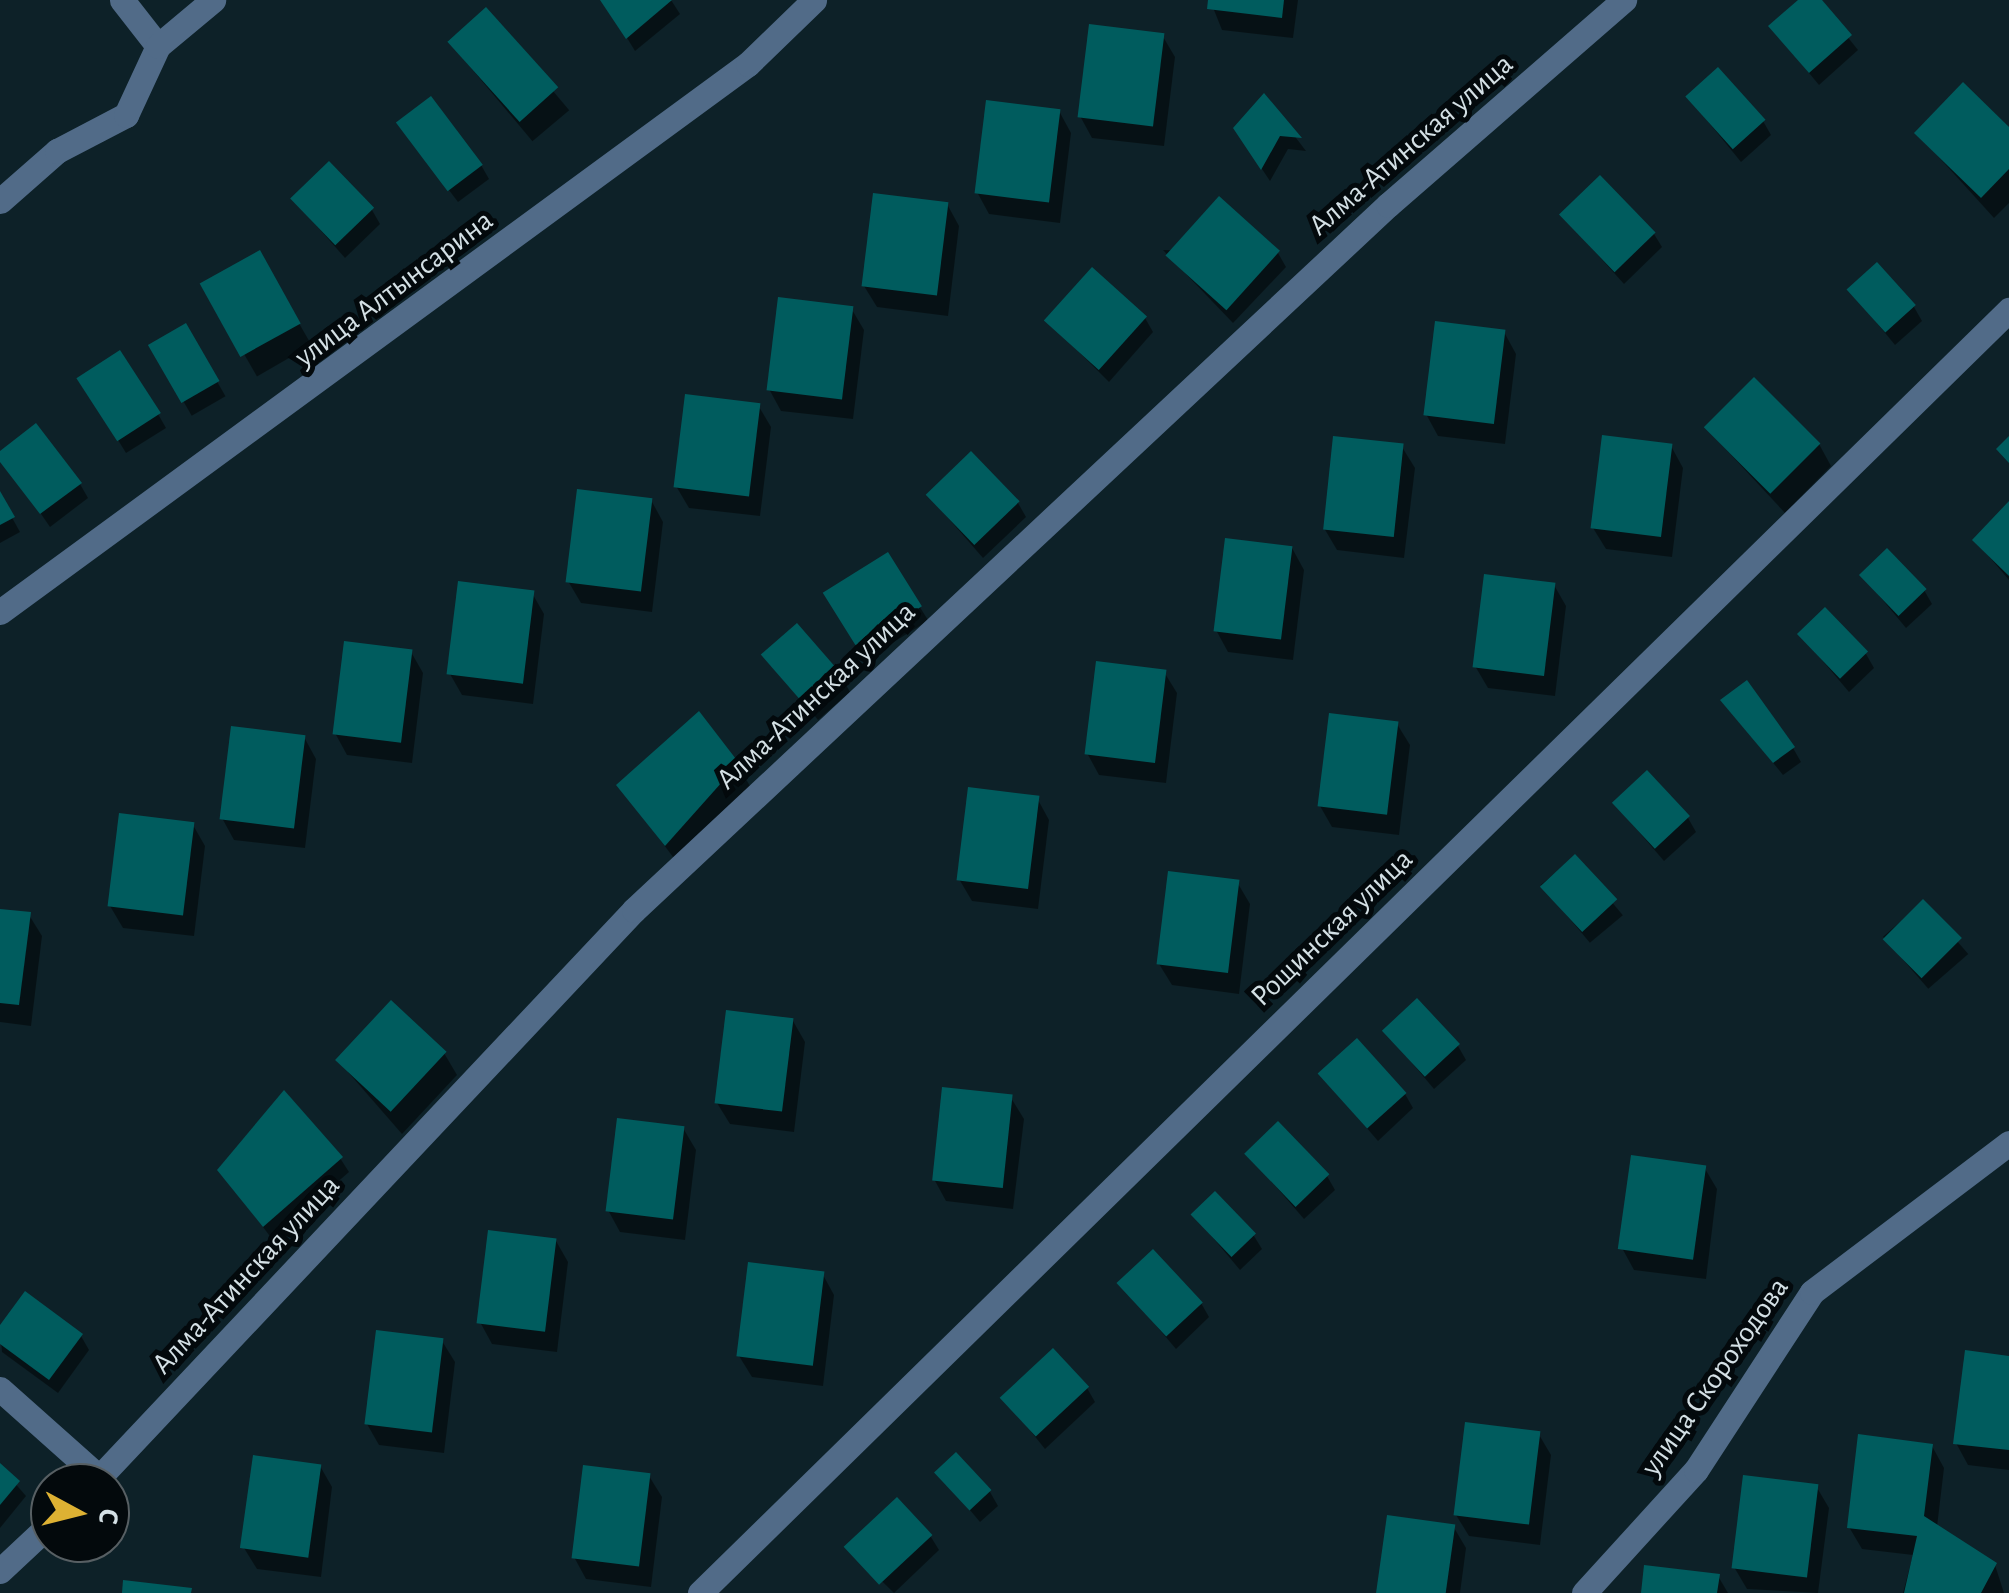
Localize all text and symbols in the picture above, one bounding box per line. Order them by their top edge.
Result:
street label: Алма-Атинская улица [1301,46,1521,244]
street label: улица Алтынсарина [288,203,500,375]
street label: Алма-Атинская улица [709,594,923,798]
street label: Рощинская улица [1244,842,1420,1014]
street label: Алма-Атинская улица [144,1168,348,1382]
street label: улица Скороходова [1633,1271,1797,1483]
north arrow [30,1463,130,1563]
text: С [93,1507,123,1526]

